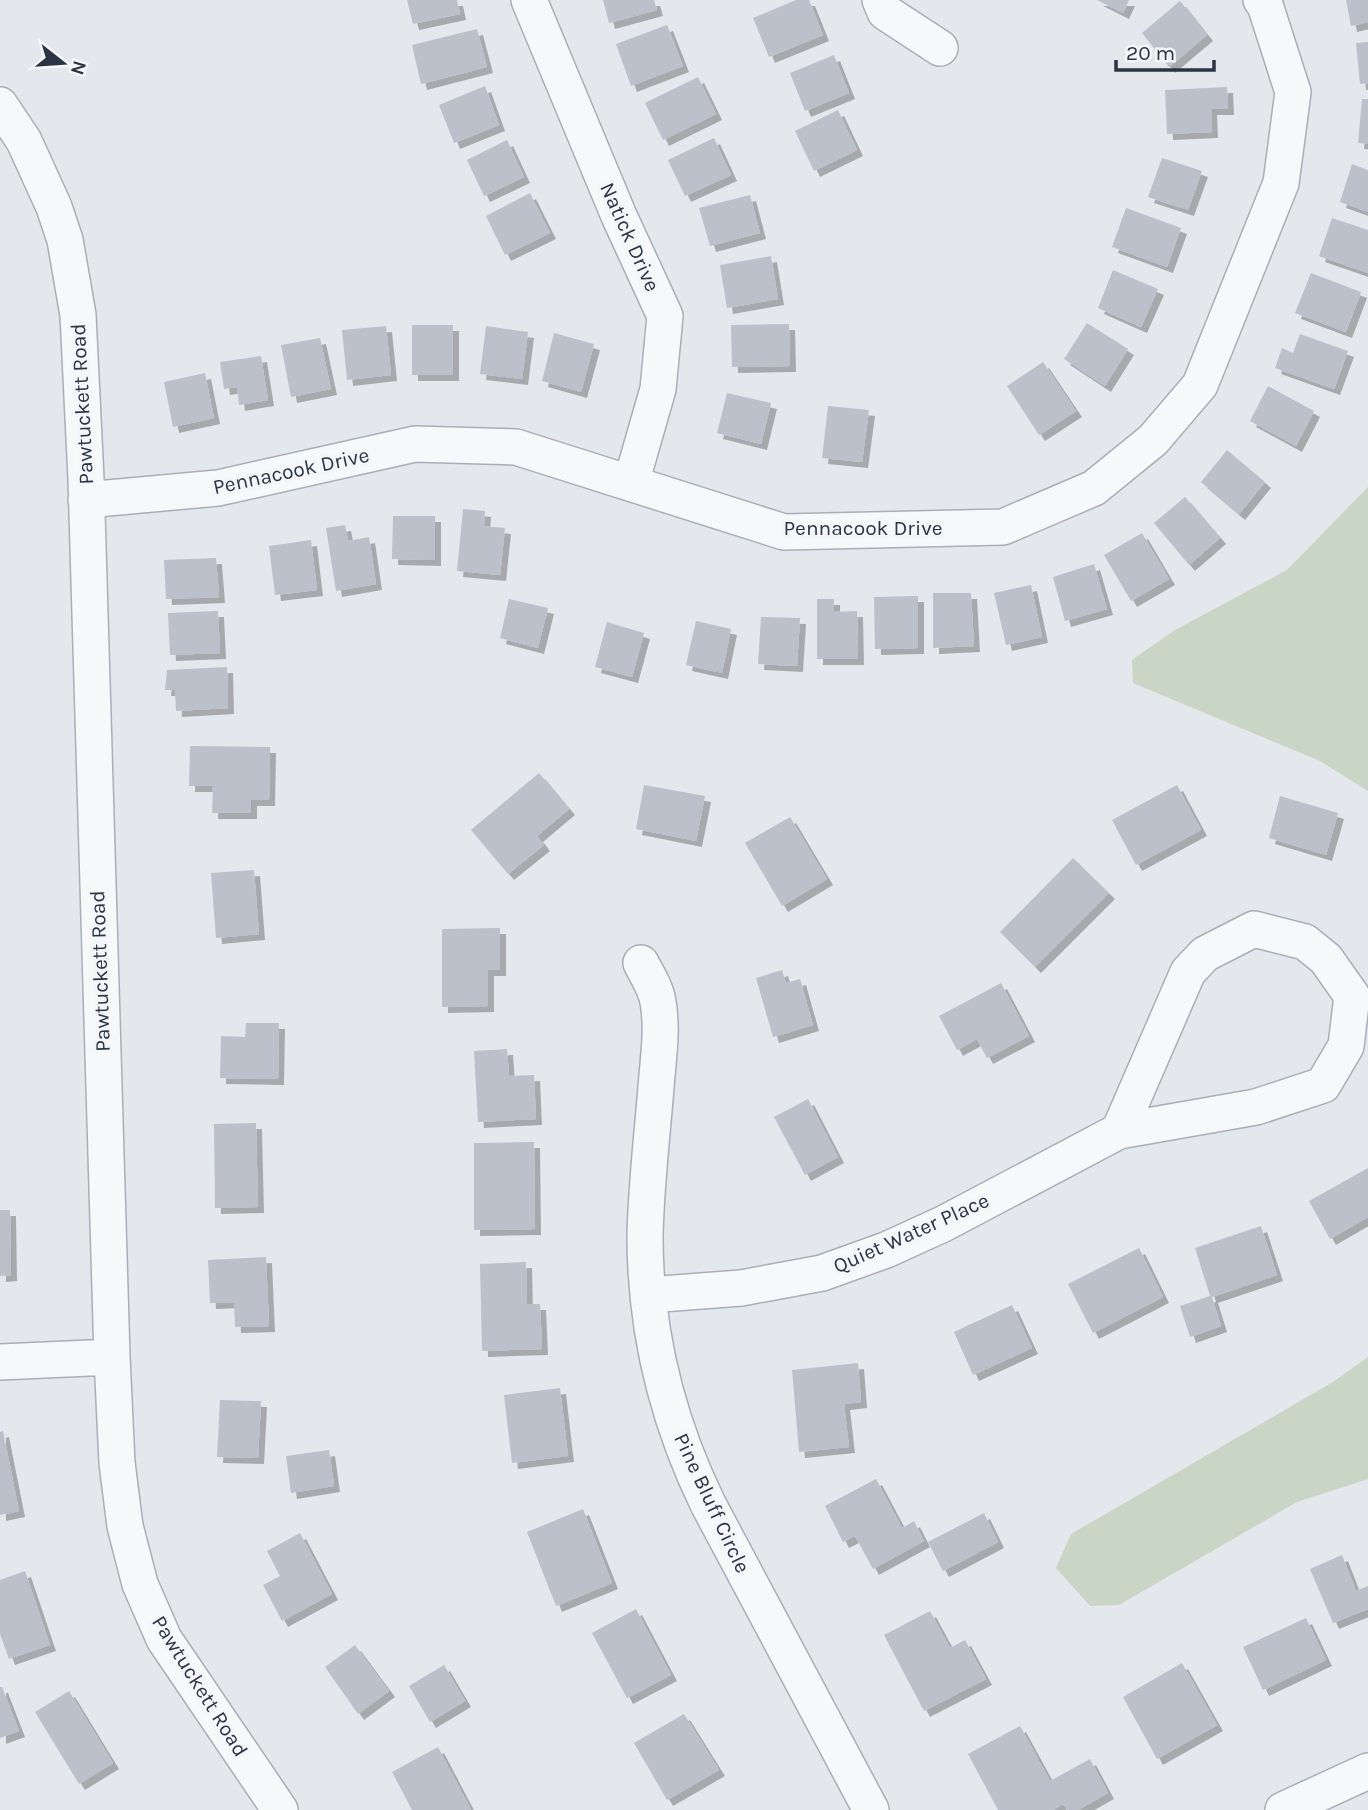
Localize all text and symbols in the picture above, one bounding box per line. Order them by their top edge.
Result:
north arrow [28,28,98,98]
scale bar [1116,28,1214,72]
text: 20 m [1126,41,1175,65]
text: N [66,58,91,77]
street label: Natick Drive [595,179,665,295]
street label: Pawtuckett Road [66,323,98,485]
street label: Pennacook Drive [211,443,371,499]
street label: Pennacook Drive [784,516,942,540]
street label: Pawtuckett Road [85,890,115,1052]
street label: Quiet Water Place [829,1188,993,1278]
street label: Pine Bluff Circle [669,1429,755,1577]
street label: Pawtuckett Road [147,1611,253,1761]

